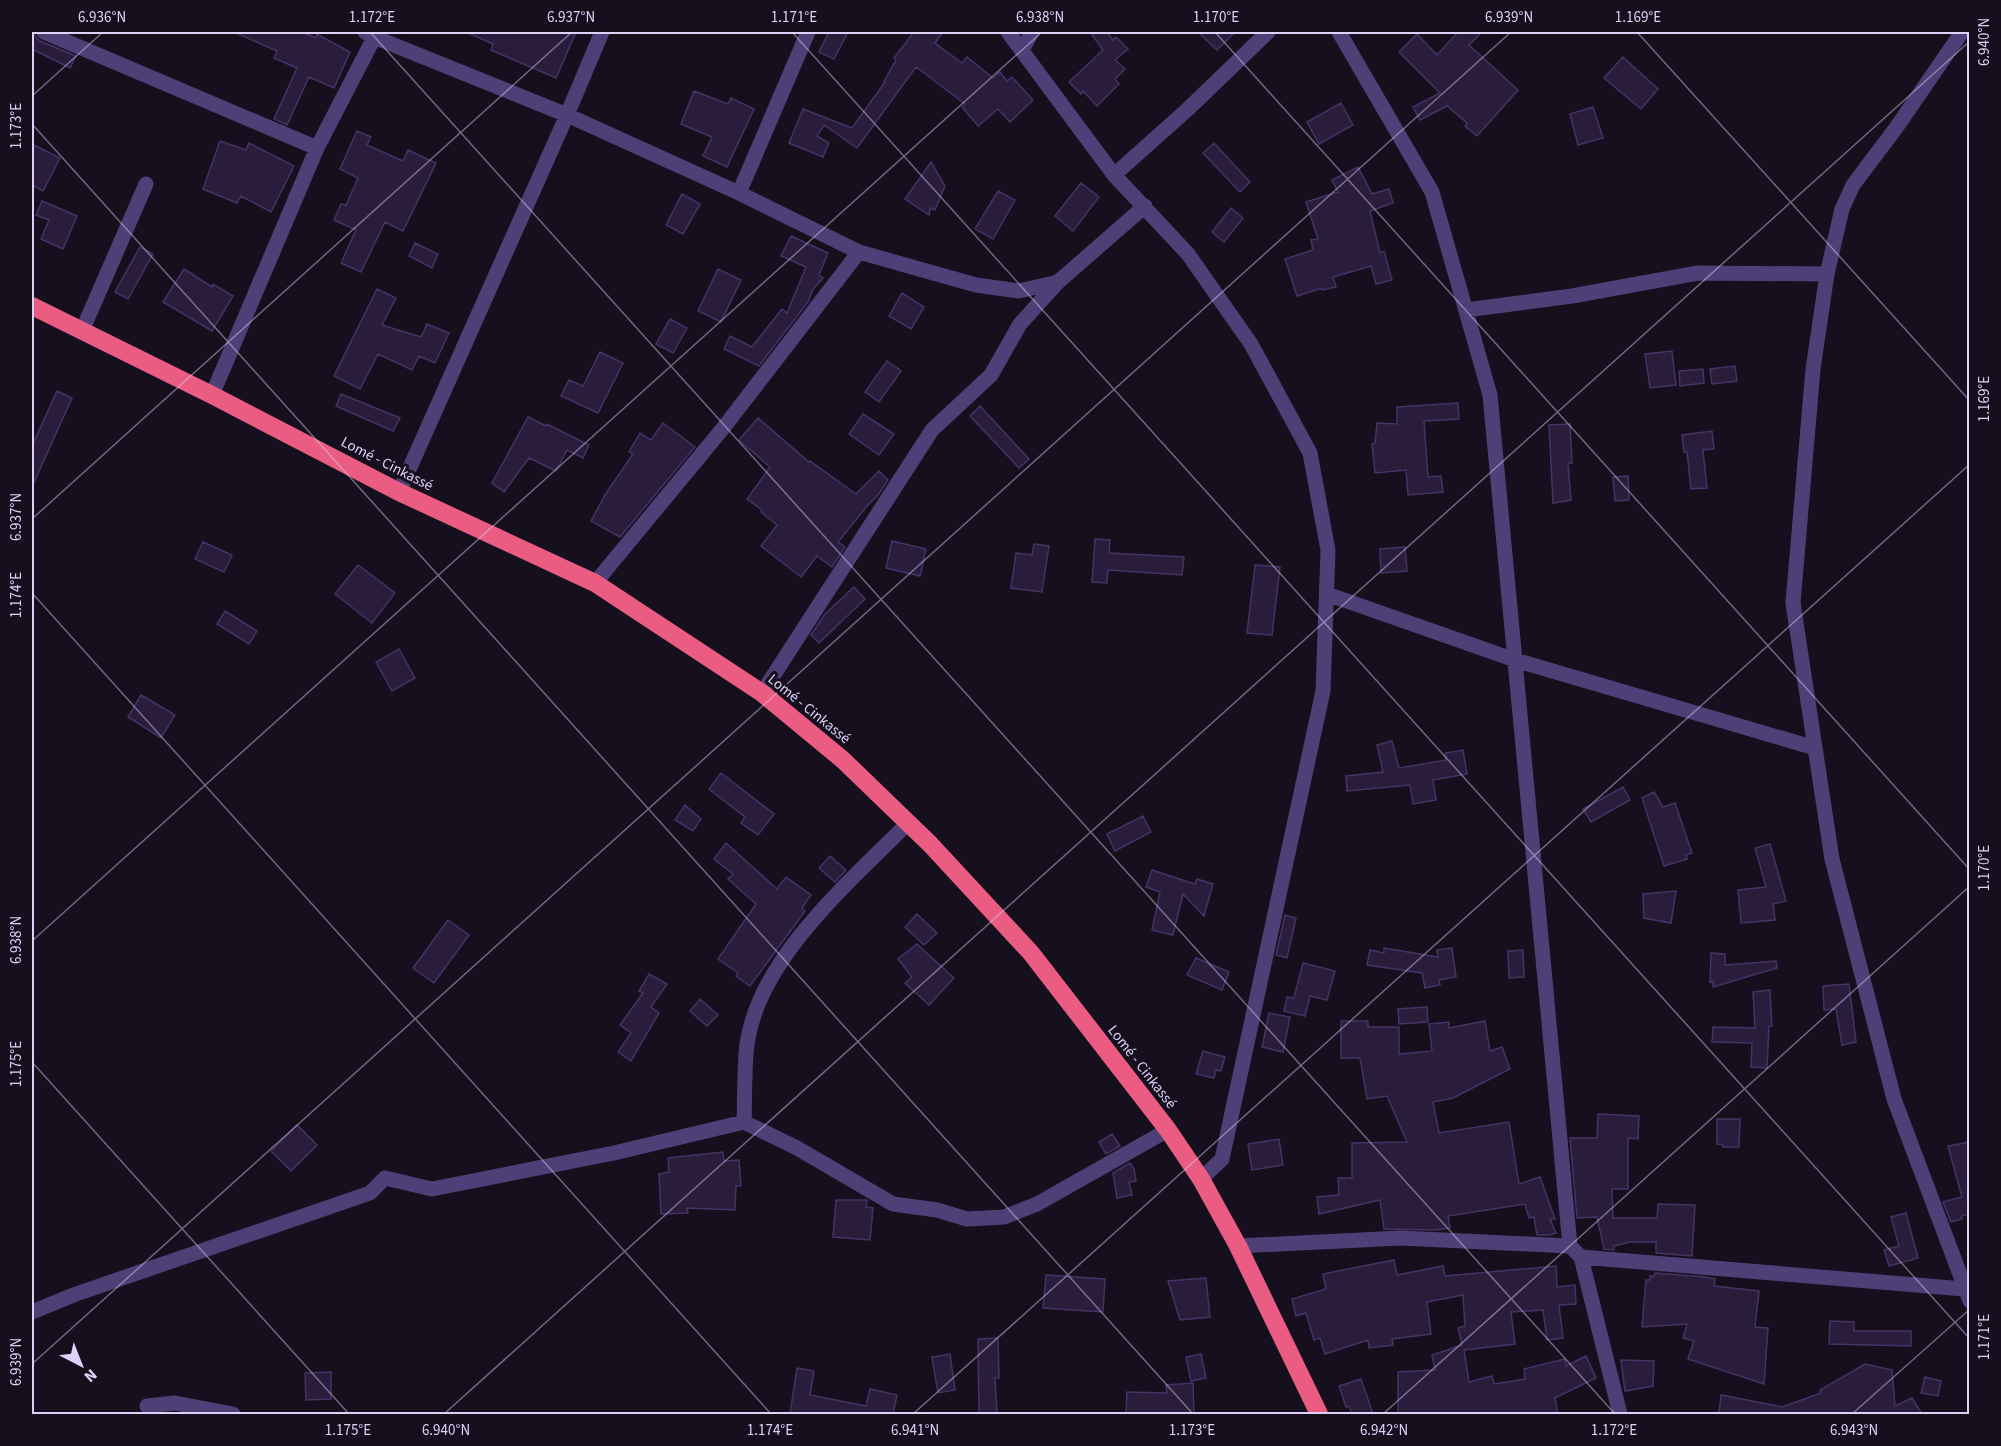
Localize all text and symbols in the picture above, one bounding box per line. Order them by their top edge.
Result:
text: 6.936°N [78,7,126,28]
text: 1.172°E [349,7,395,28]
text: 6.937°N [547,7,595,28]
text: 1.171°E [771,7,817,28]
text: 6.938°N [1016,7,1064,28]
text: 1.170°E [1193,7,1239,28]
text: 6.939°N [1485,7,1533,28]
text: 1.169°E [1615,7,1661,28]
text: 6.940°N [1974,18,1995,66]
text: 1.173°E [6,103,27,149]
text: 1.169°E [1974,376,1995,422]
street label: Lomé - Cinkassé [337,432,437,496]
text: 6.937°N [6,493,27,541]
text: 1.174°E [6,572,27,618]
street label: Lomé - Cinkassé [763,669,855,749]
text: 1.170°E [1974,845,1995,891]
text: 6.938°N [6,916,27,964]
street label: Lomé - Cinkassé [1103,1021,1181,1113]
text: 1.175°E [6,1041,27,1087]
text: 1.171°E [1974,1314,1995,1360]
north arrow [51,1335,111,1395]
text: 6.939°N [6,1338,27,1386]
text: N [79,1364,102,1387]
text: 1.175°E [325,1420,371,1441]
text: 6.940°N [422,1420,470,1441]
text: 1.174°E [747,1420,793,1441]
text: 6.941°N [891,1420,939,1441]
text: 1.173°E [1169,1420,1215,1441]
text: 6.942°N [1360,1420,1408,1441]
text: 1.172°E [1591,1420,1637,1441]
text: 6.943°N [1830,1420,1878,1441]

